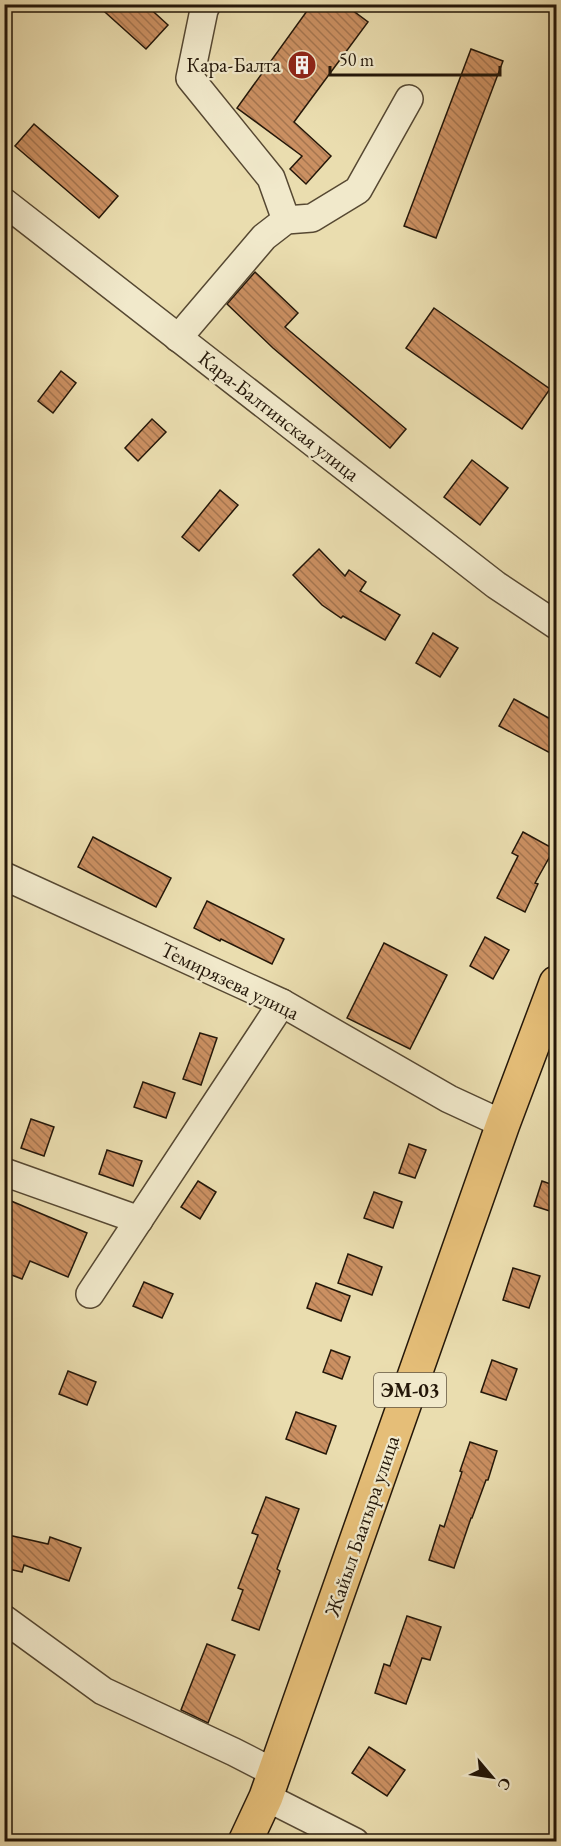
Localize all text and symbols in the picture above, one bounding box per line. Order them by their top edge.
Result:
scale bar [330,39,500,77]
text: 50 m [339,48,374,71]
building icon: Кара-Балта [286,49,318,81]
place label: Кара-Балта [186,51,282,78]
street label: Кара-Балтинская улица [193,344,366,487]
street label: Темирязева улица [156,935,305,1026]
road number: ЭМ-03 [374,1373,446,1407]
street label: Жайыл Баатыра улица [318,1431,405,1621]
north arrow [462,1747,522,1807]
text: С [493,1774,517,1794]

